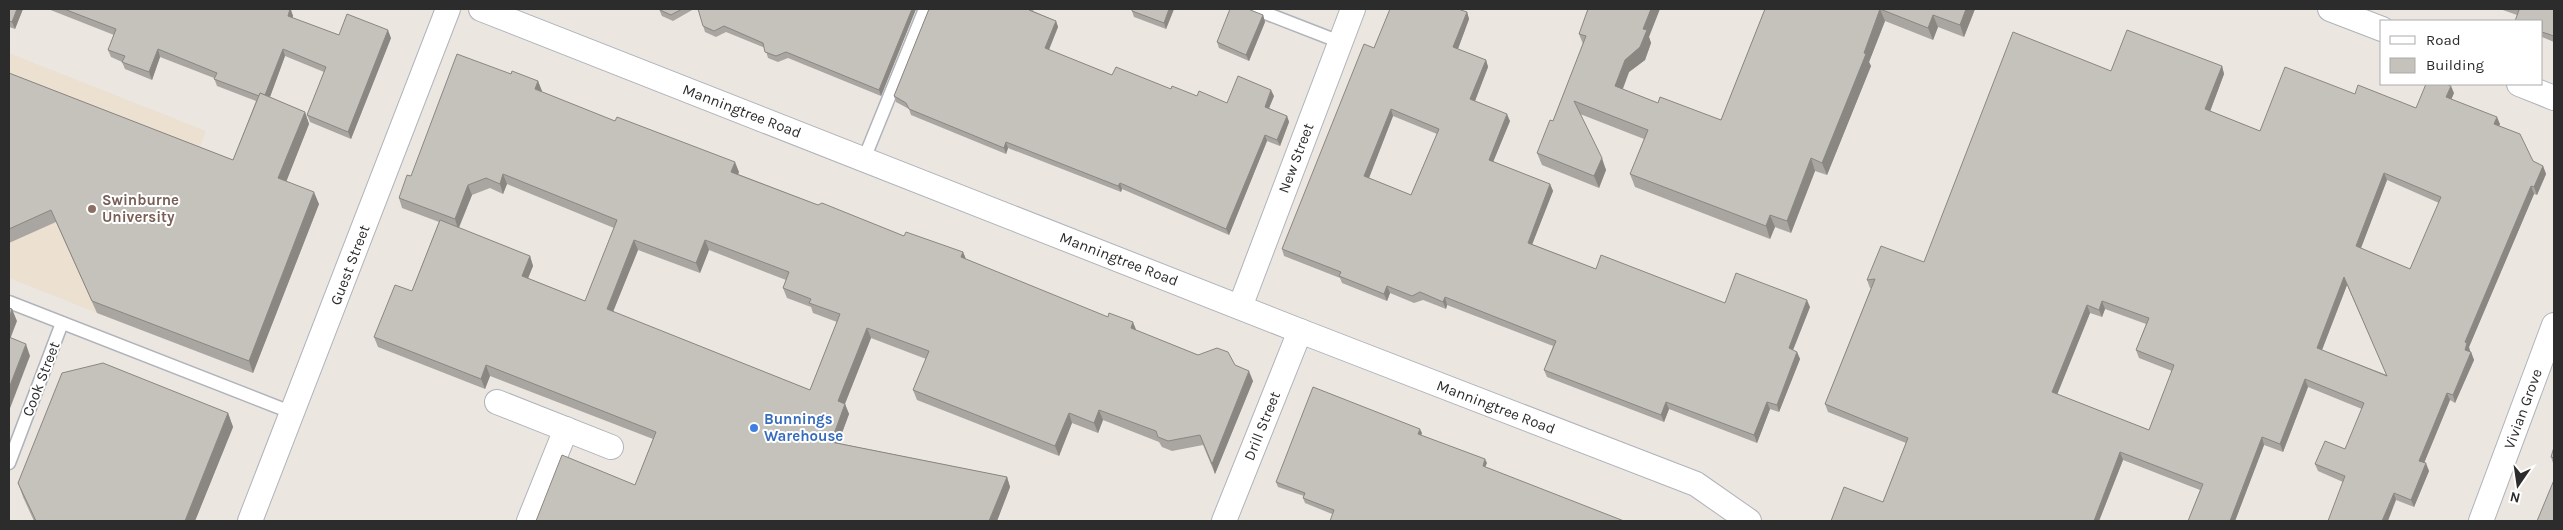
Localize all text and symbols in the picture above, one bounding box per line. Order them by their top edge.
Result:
legend [2380,20,2543,85]
text: Road [2426,31,2461,49]
text: Building [2426,56,2484,74]
street label: Manningtree Road [680,80,804,142]
street label: New Street [1274,120,1318,196]
place label: Swinburne University [102,191,179,226]
marker: Swinburne University [86,203,98,215]
street label: Guest Street [326,222,374,308]
street label: Manningtree Road [1057,228,1181,290]
street label: Cook Street [18,339,64,419]
street label: Vivian Grove [2500,366,2546,452]
street label: Manningtree Road [1434,376,1558,438]
street label: Drill Street [1240,388,1284,463]
place label: Bunnings Warehouse [764,410,843,445]
marker: Bunnings Warehouse [748,422,760,434]
north arrow [2493,460,2543,510]
text: N [2508,488,2522,507]

